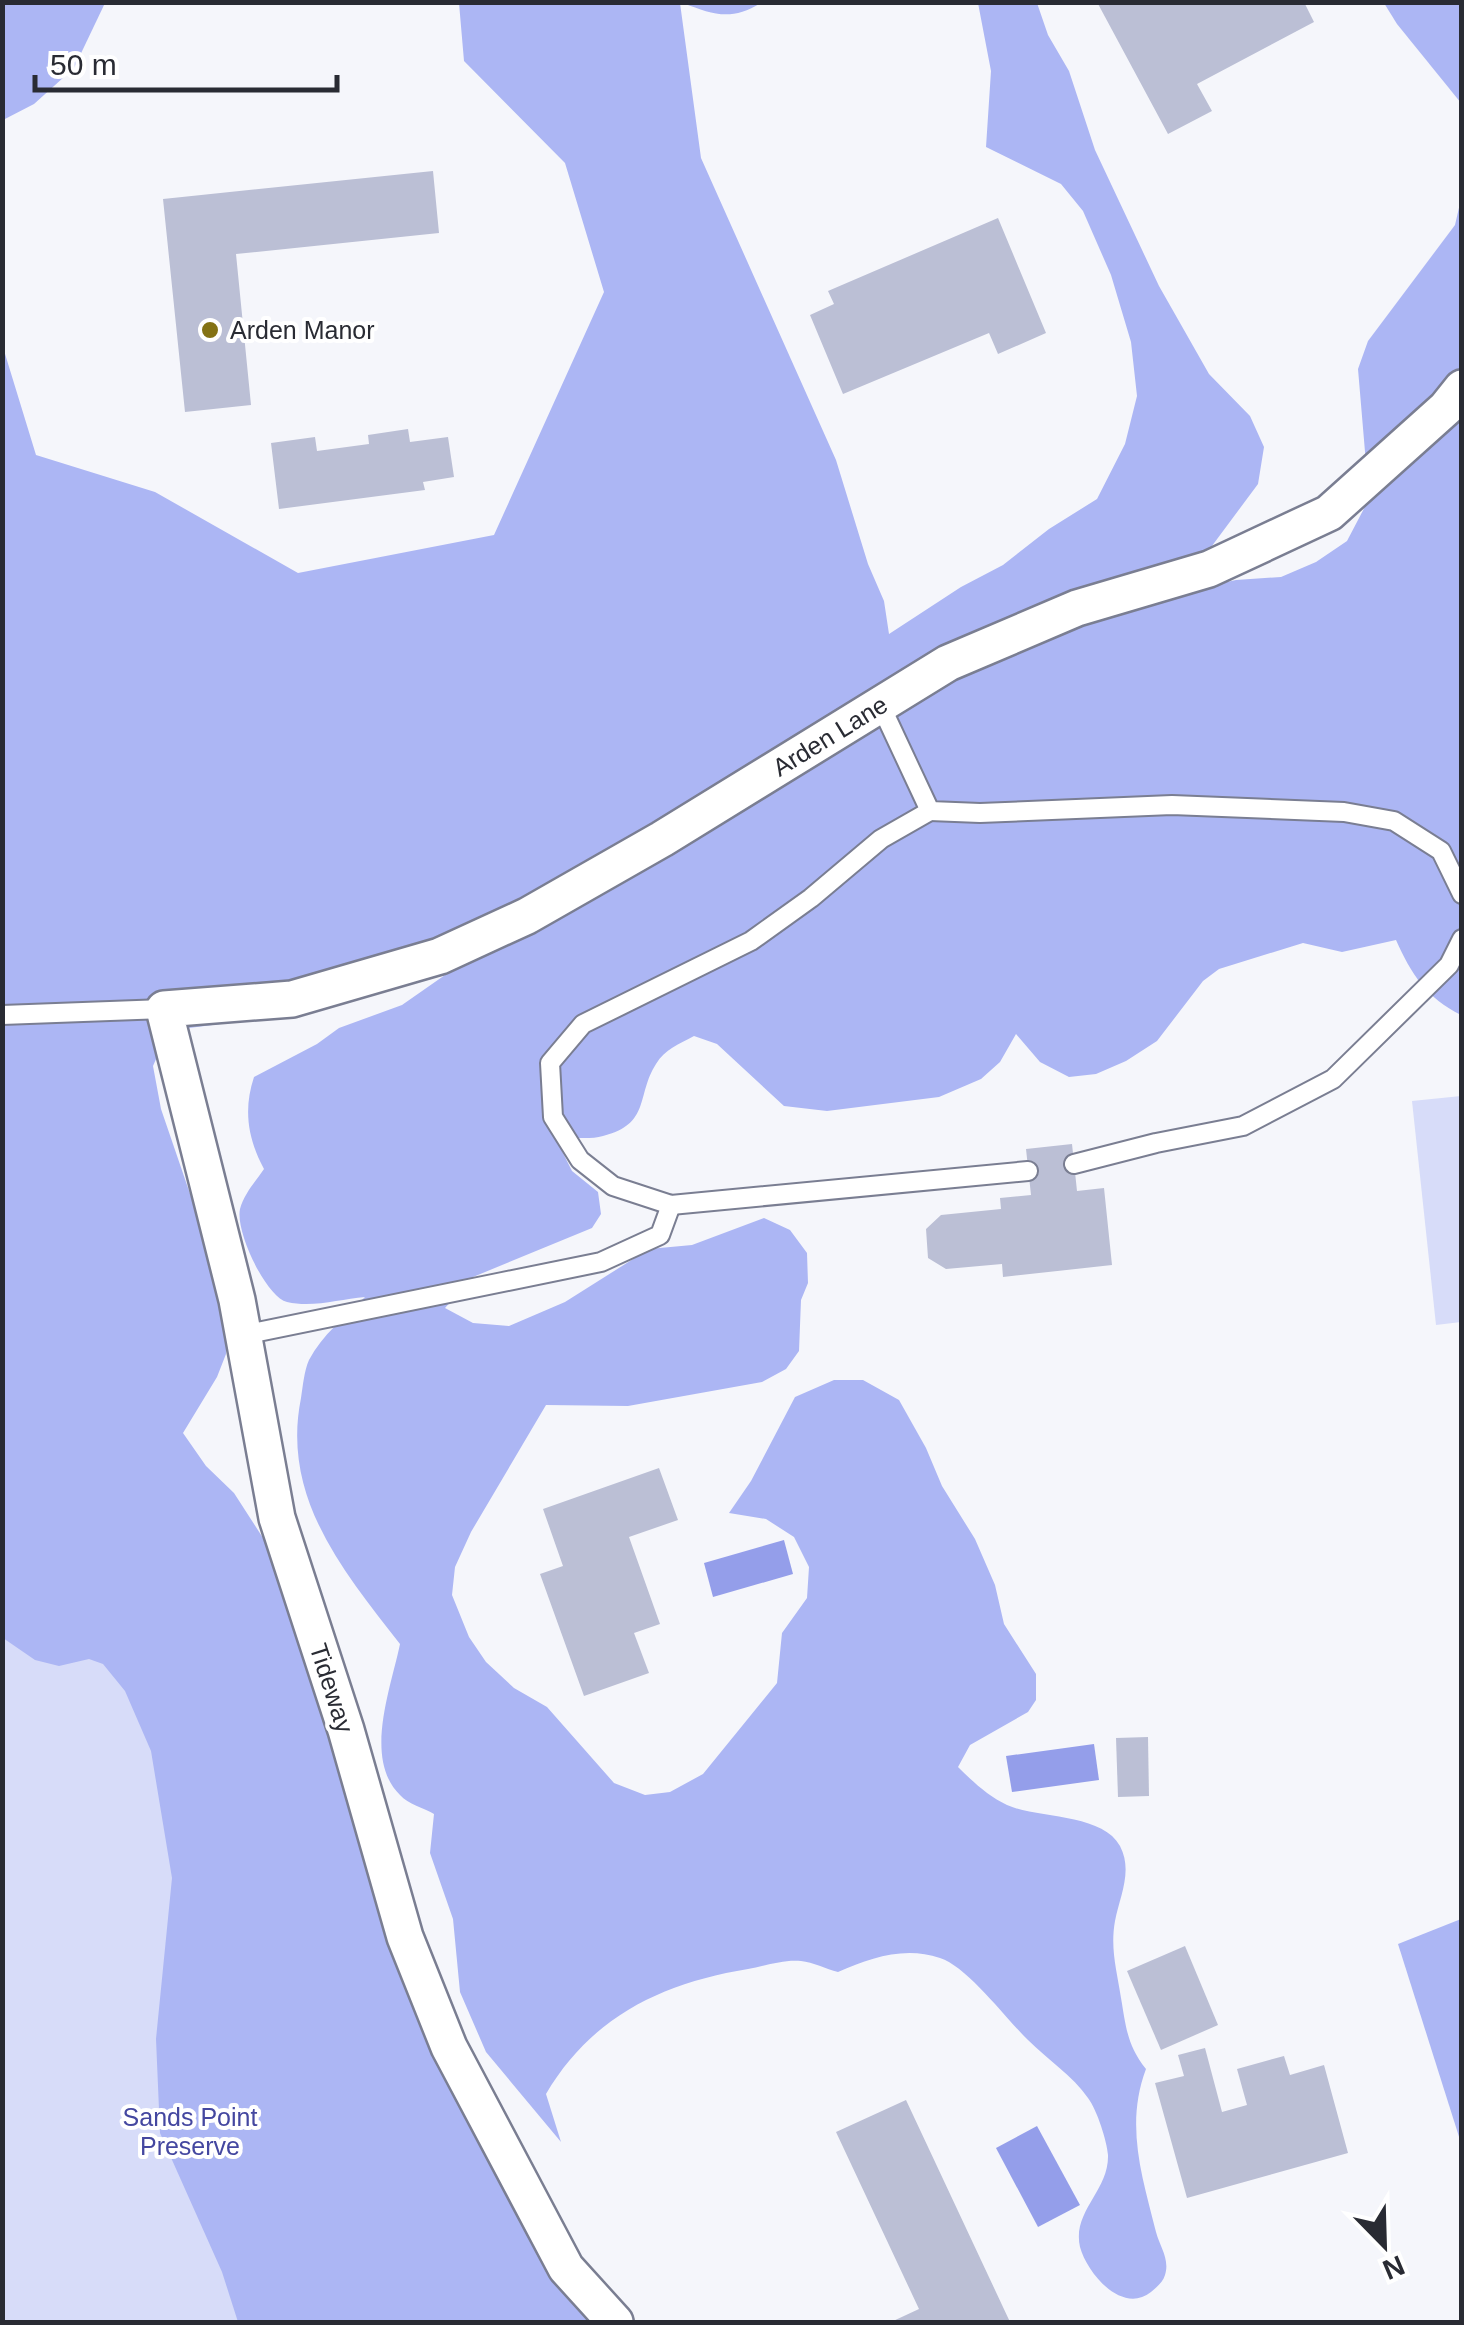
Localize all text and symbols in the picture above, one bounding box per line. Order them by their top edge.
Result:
scale bar [35,30,338,92]
text: 50 m [50,48,117,81]
place label: Arden Manor [230,316,375,344]
marker: Arden Manor [199,319,221,341]
street label: Arden Lane [767,690,892,782]
street label: Tideway [304,1640,360,1737]
park label: Sands Point Preserve [123,2103,257,2160]
north arrow [1334,2195,1434,2295]
text: N [1378,2249,1409,2286]

